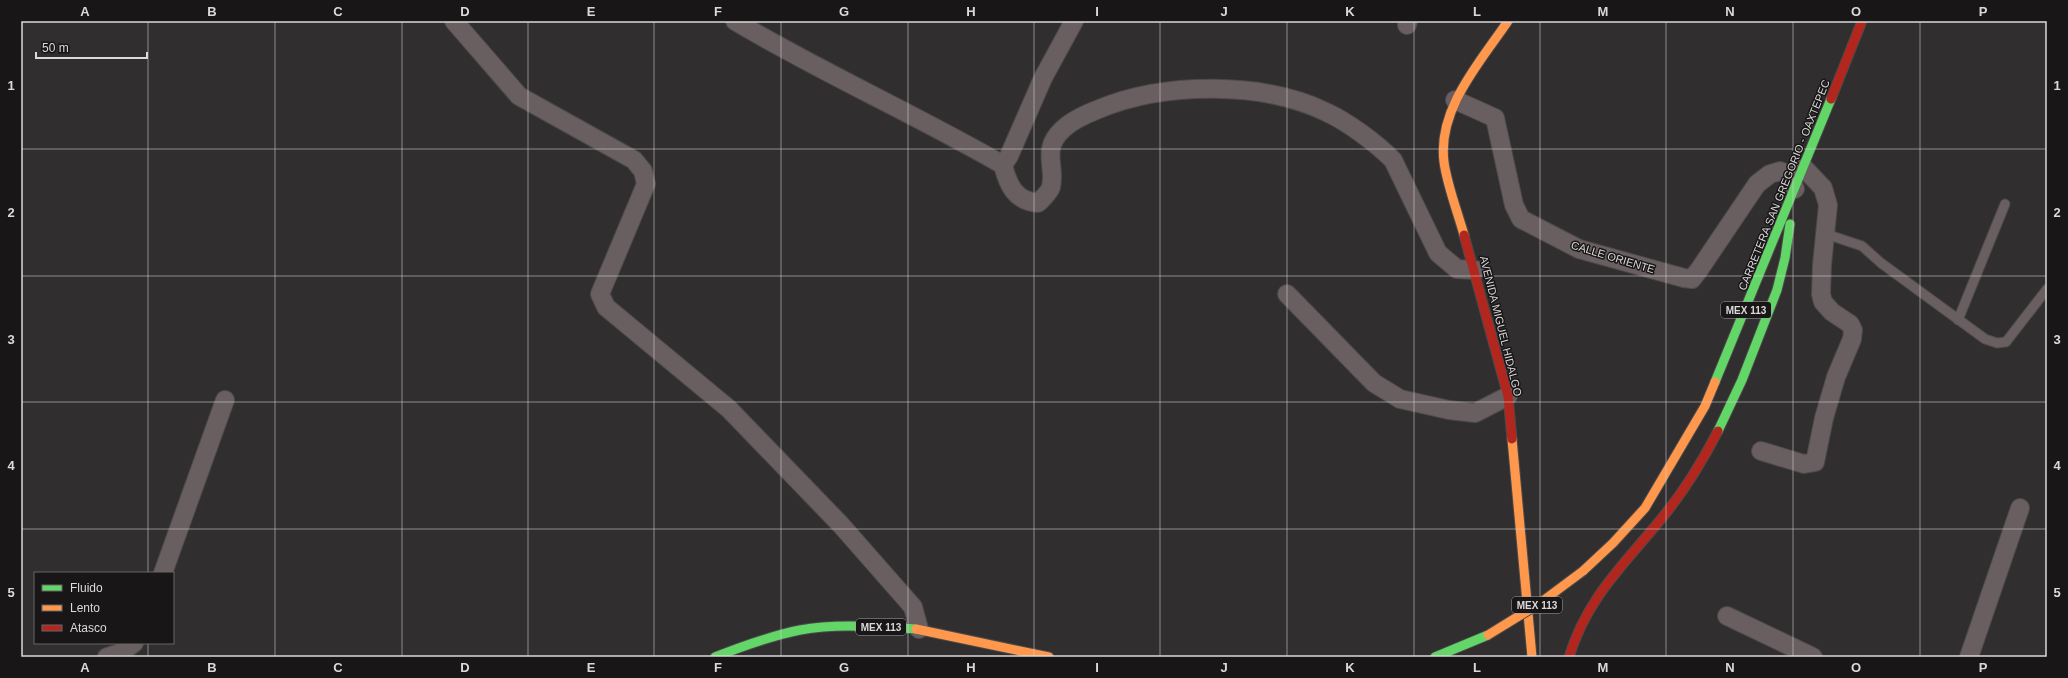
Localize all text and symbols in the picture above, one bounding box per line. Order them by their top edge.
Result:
text: A [80,4,90,19]
text: B [207,4,217,19]
text: C [333,4,343,19]
text: D [460,4,470,19]
text: E [587,4,596,19]
text: F [714,4,722,19]
text: G [839,4,849,19]
text: H [966,4,976,19]
text: I [1095,4,1099,19]
text: J [1220,4,1228,19]
text: K [1345,4,1355,19]
text: L [1473,4,1481,19]
text: M [1598,4,1608,19]
text: N [1725,4,1735,19]
text: O [1851,4,1861,19]
text: P [1979,4,1988,19]
scale bar [36,34,147,60]
text: 50 m [42,41,69,55]
text: 1 [7,78,15,93]
street label: CARRETERA SAN GREGORIO - OAXTEPEC [1736,78,1832,292]
text: 1 [2053,78,2061,93]
text: 2 [7,205,15,220]
text: 2 [2053,205,2061,220]
street label: CALLE ORIENTE [1570,239,1656,275]
street label: AVENIDA MIGUEL HIDALGO [1478,255,1524,398]
road number: MEX 113 [1721,302,1771,318]
text: 3 [7,332,15,347]
text: 3 [2053,332,2061,347]
text: 4 [7,458,15,473]
text: 4 [2053,458,2061,473]
legend [34,572,174,644]
text: Fluido [70,581,103,595]
text: 5 [7,585,15,600]
text: 5 [2053,585,2061,600]
road number: MEX 113 [1512,597,1562,613]
text: Lento [70,601,100,615]
road number: MEX 113 [856,619,906,635]
text: Atasco [70,621,107,635]
text: A [80,660,90,675]
text: B [207,660,217,675]
text: C [333,660,343,675]
text: D [460,660,470,675]
text: E [587,660,596,675]
text: F [714,660,722,675]
text: G [839,660,849,675]
text: H [966,660,976,675]
text: I [1095,660,1099,675]
text: J [1220,660,1228,675]
text: K [1345,660,1355,675]
text: L [1473,660,1481,675]
text: M [1598,660,1608,675]
text: N [1725,660,1735,675]
text: O [1851,660,1861,675]
text: P [1979,660,1988,675]

